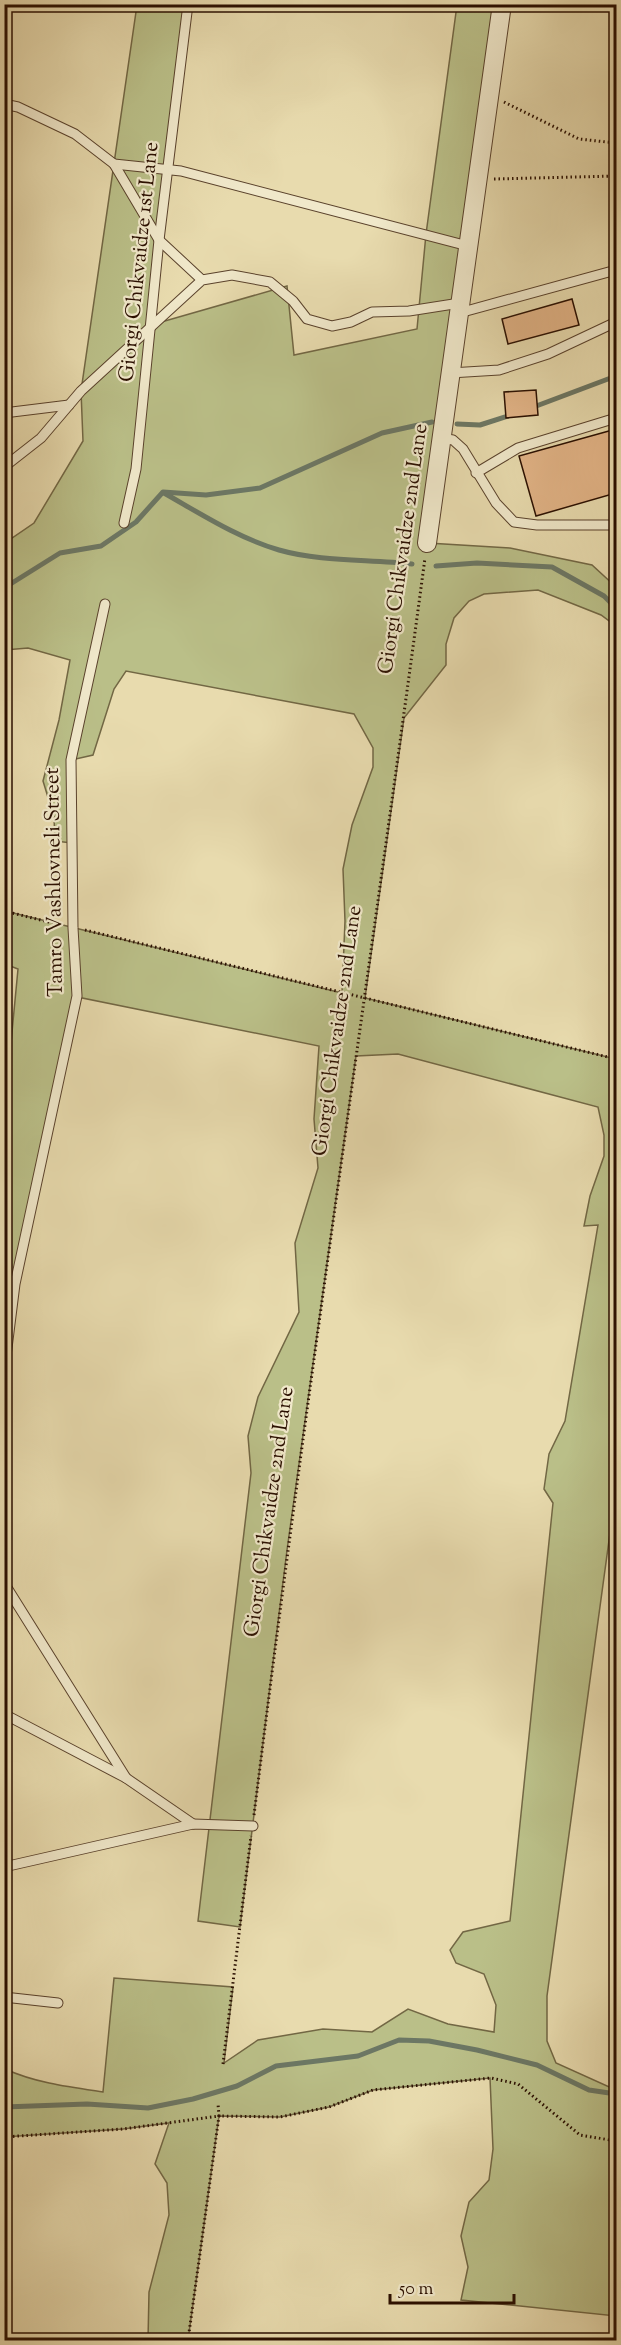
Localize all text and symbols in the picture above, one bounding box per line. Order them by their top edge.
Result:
street label: Giorgi Chikvaidze 1st Lane [112,140,168,384]
street label: Giorgi Chikvaidze 2nd Lane [372,422,436,676]
street label: Tamro Vashlovneli Street [38,767,72,997]
street label: Giorgi Chikvaidze 2nd Lane [306,904,370,1158]
street label: Giorgi Chikvaidze 2nd Lane [238,1385,302,1639]
scale bar [390,2267,514,2305]
text: 50 m [398,2277,434,2303]

